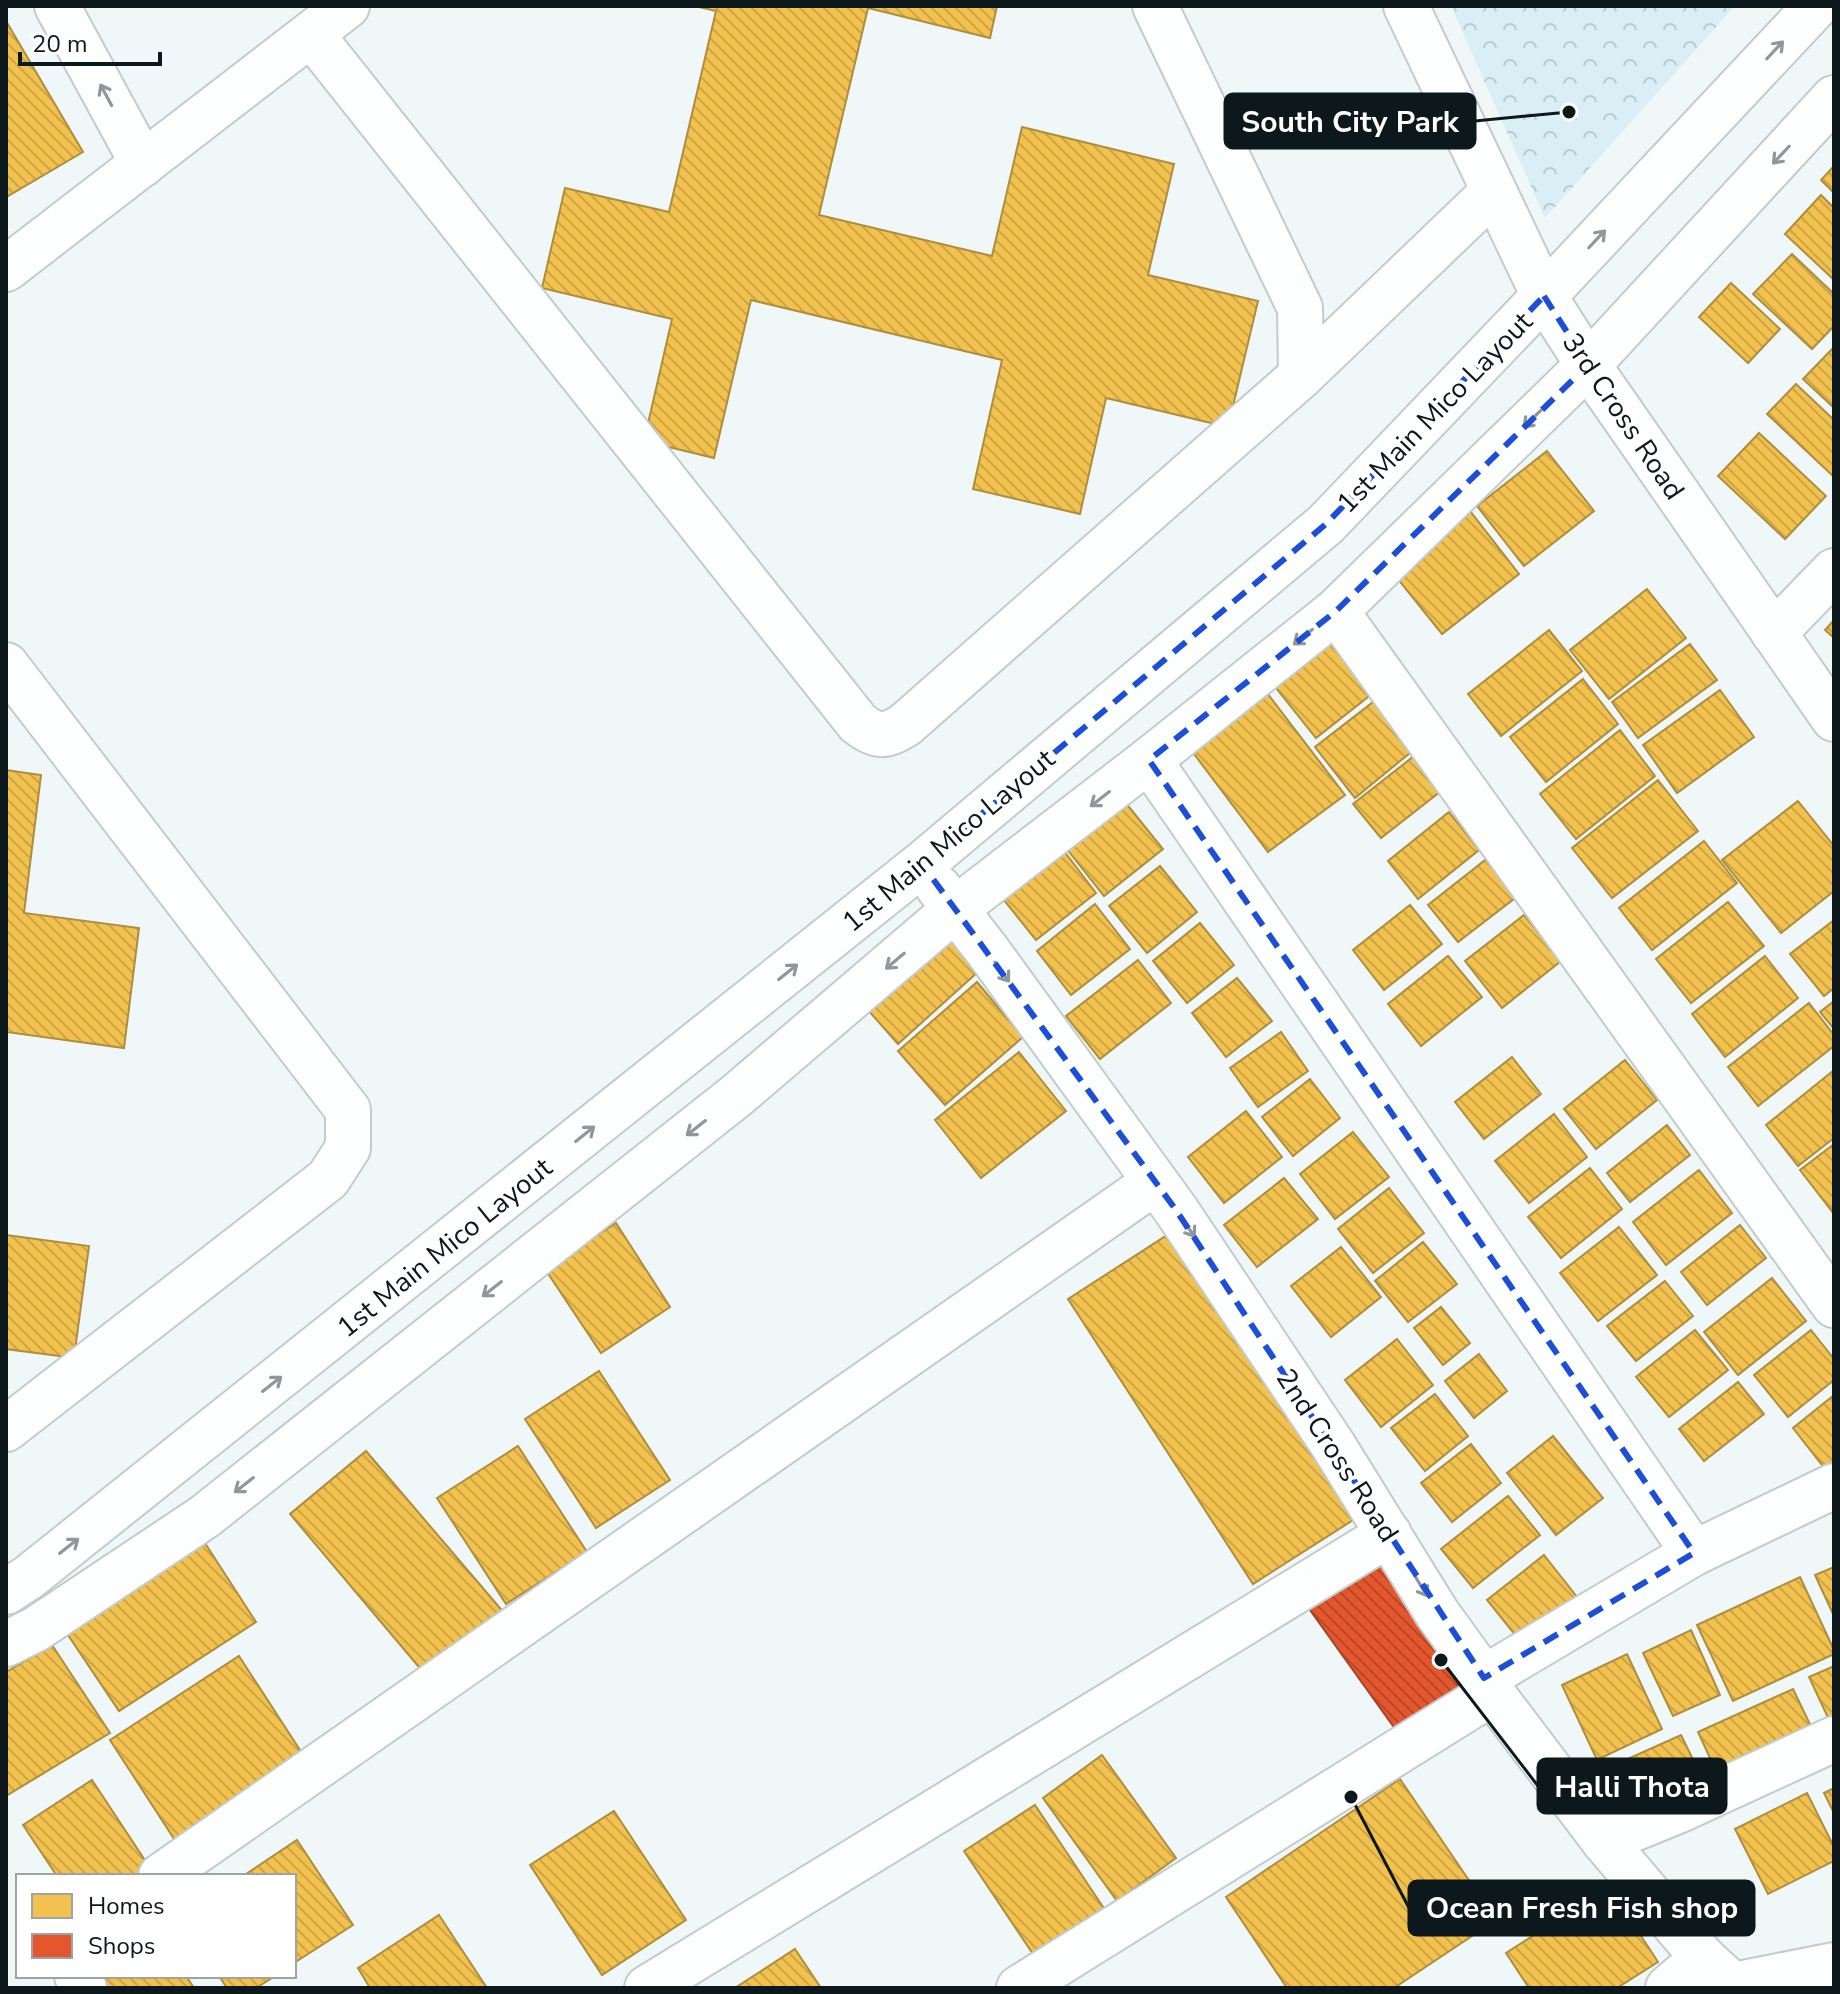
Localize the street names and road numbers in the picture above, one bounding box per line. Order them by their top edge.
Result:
street label: 1st Main Mico Layout [1328,303,1541,522]
street label: 3rd Cross Road [1553,326,1693,507]
street label: 1st Main Mico Layout [834,740,1063,941]
street label: 1st Main Mico Layout [329,1149,560,1346]
street label: 2nd Cross Road [1267,1361,1407,1550]

